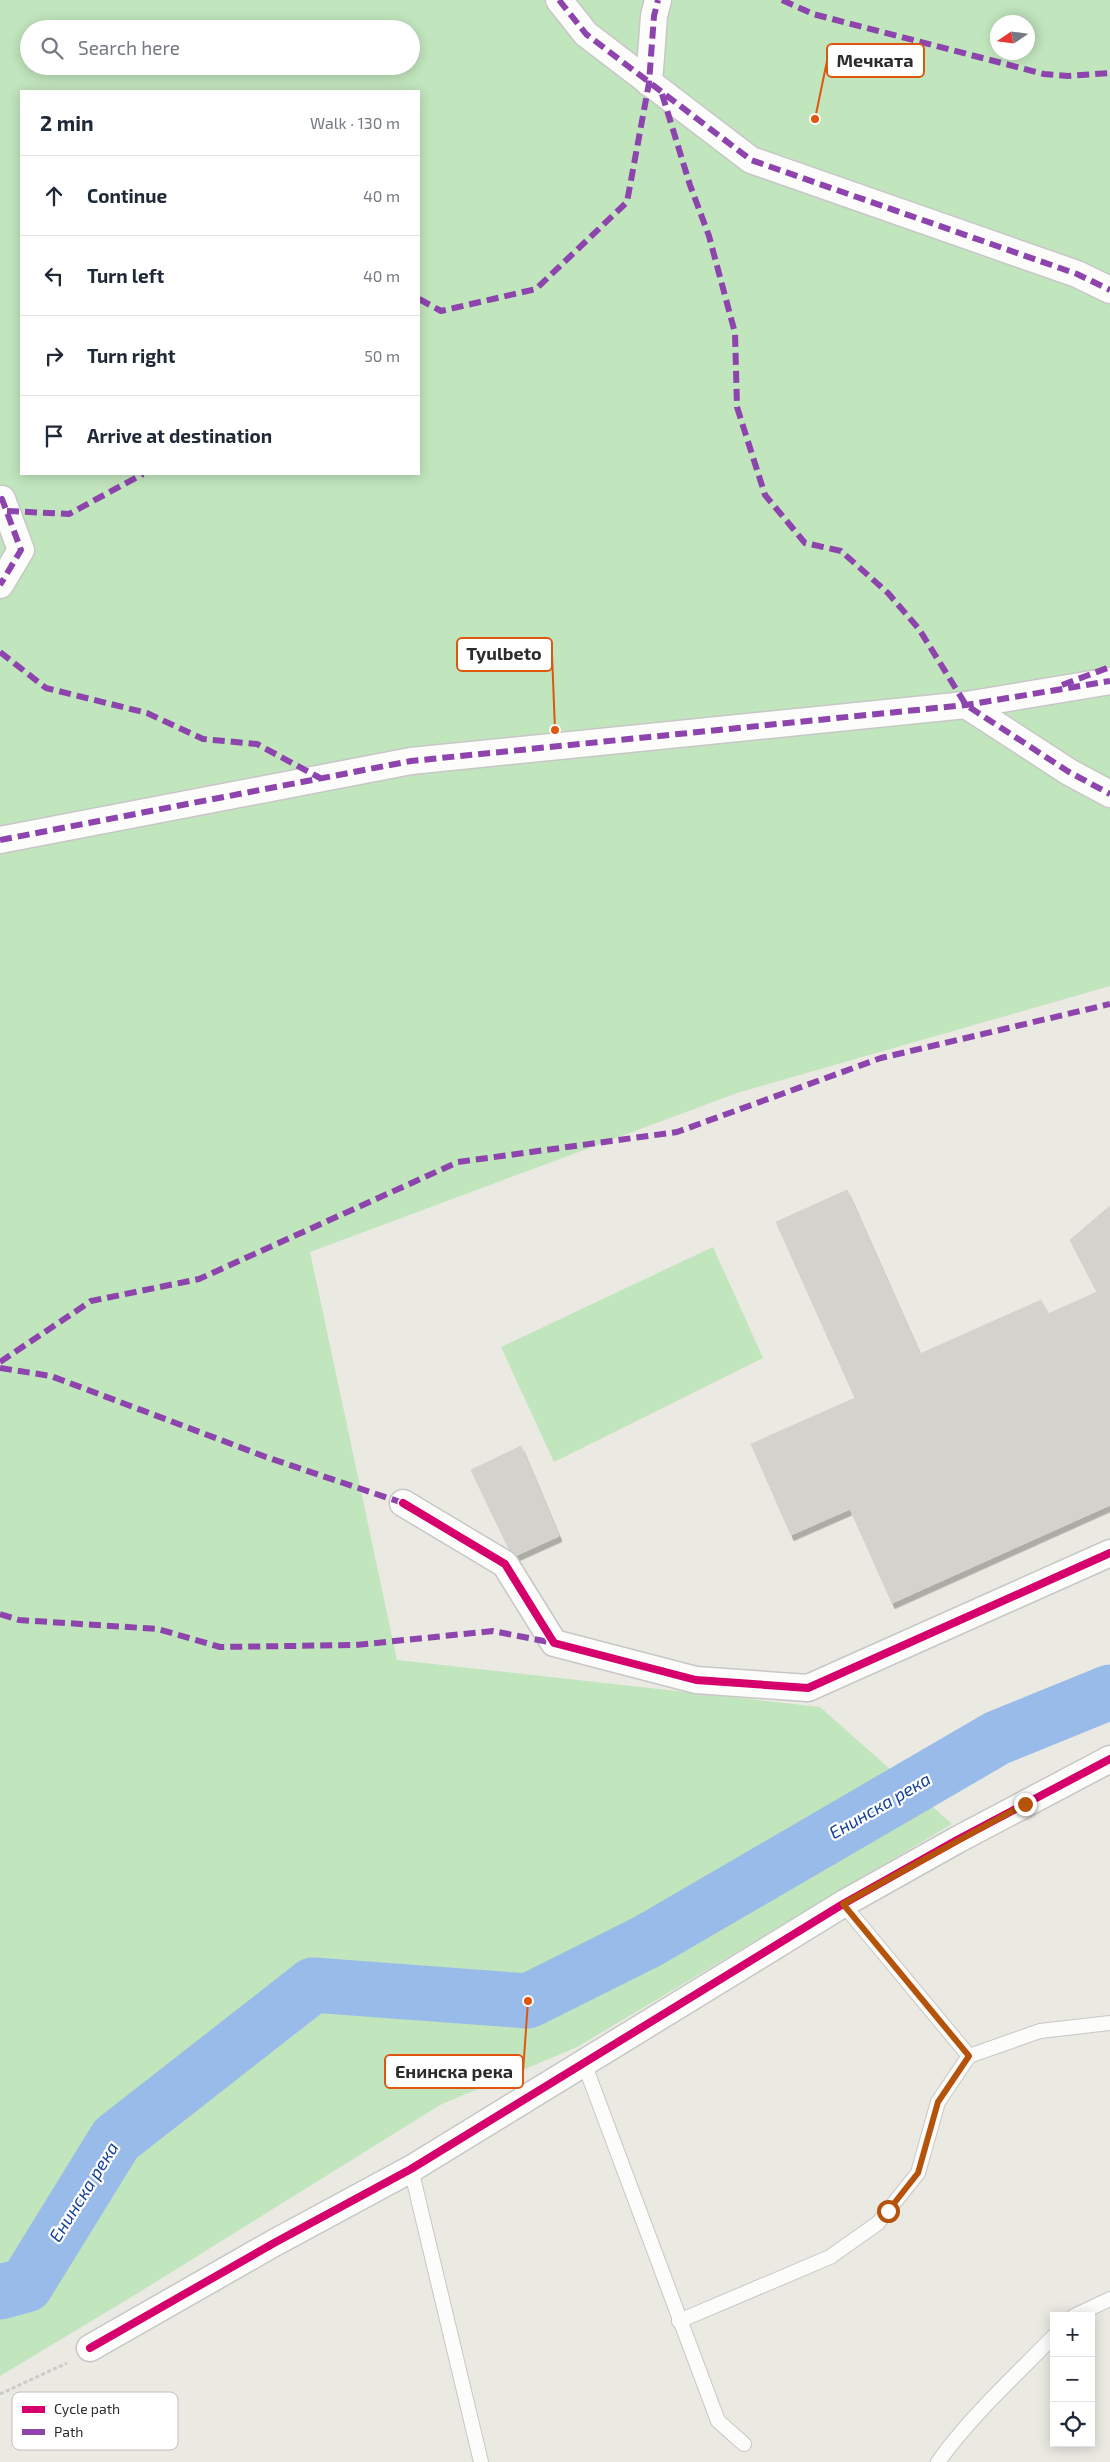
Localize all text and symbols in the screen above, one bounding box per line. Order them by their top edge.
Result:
north arrow [990,15,1035,60]
search box [20,20,420,75]
icon: search [38,34,66,62]
text: Search here [78,36,180,59]
callout: Мечката [827,44,924,77]
text: Мечката [836,49,914,71]
text: 2 min [40,110,94,135]
text: Walk · 130 m [310,113,400,132]
icon: ahead [40,182,68,210]
text: Continue [87,184,167,207]
text: 40 m [363,186,400,205]
icon: left [40,262,68,290]
text: Turn left [87,264,164,287]
text: 40 m [363,266,400,285]
icon: right [40,342,68,370]
text: Turn right [87,344,175,367]
text: 50 m [364,346,400,365]
icon: arrive [40,422,68,450]
text: Arrive at destination [87,424,272,447]
callout: Tyulbeto [457,638,552,671]
text: Tyulbeto [466,642,542,664]
water label: Енинска река [825,1767,934,1843]
route end [1014,1793,1037,1816]
callout: Енинска река [385,2055,523,2088]
text: Енинска река [395,2060,513,2082]
water label: Енинска река [44,2137,123,2246]
route start [877,2200,900,2223]
map controls [1050,2312,1095,2447]
button: + [1050,2312,1095,2357]
button: − [1050,2357,1095,2402]
legend [12,2392,178,2450]
text: Cycle path [54,2400,120,2417]
button: locate [1050,2402,1095,2447]
text: Path [54,2423,83,2440]

